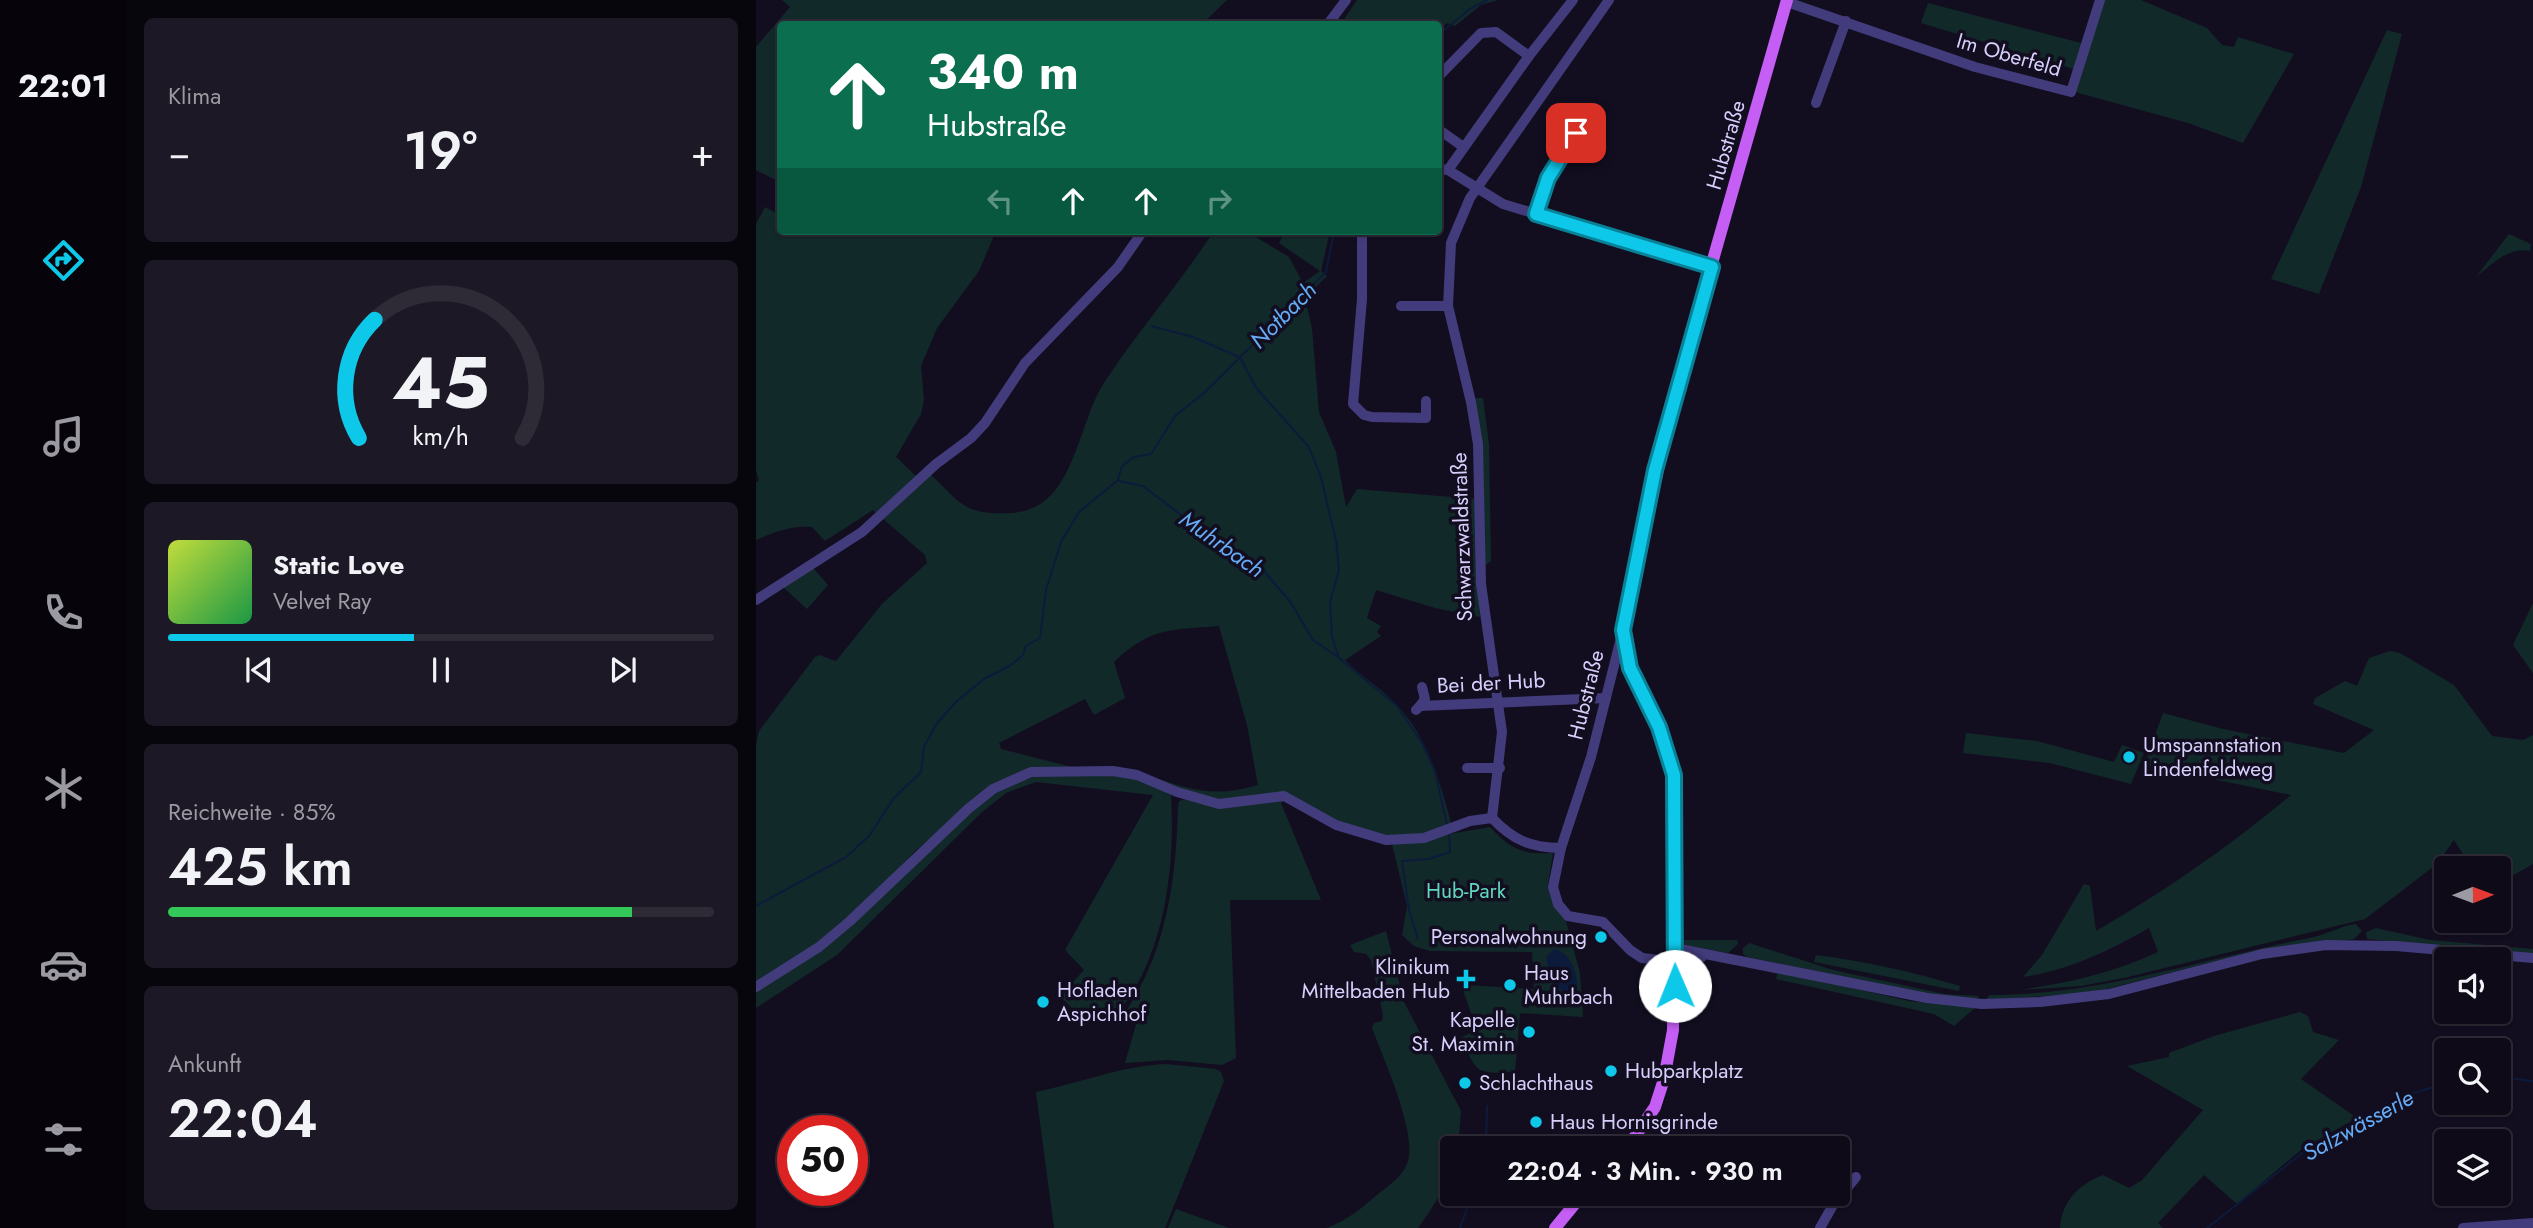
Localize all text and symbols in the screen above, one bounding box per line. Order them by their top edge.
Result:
street label: Im Oberfeld [1953,26,2065,84]
text: 340 m [927,37,1079,107]
icon: ahead [812,49,903,140]
text: 22:01 [18,63,108,109]
text: Klima [168,79,221,113]
street label: Hubstraße [1699,97,1753,193]
text: Hubstraße [927,102,1066,148]
pin [1546,103,1606,163]
text: 19° [404,113,478,189]
icon: arrive [1557,114,1595,152]
text: − [168,125,190,180]
text: + [691,125,714,180]
icon: left [981,182,1019,220]
icon: ahead [1054,182,1092,220]
icon: ahead [1127,182,1165,220]
icon: right [1200,182,1238,220]
icon: directions [39,236,88,285]
water label: Notbach [1242,274,1324,356]
text: 45 [392,330,490,435]
icon: music [39,412,88,461]
text: km/h [413,418,469,454]
street label: Schwarzwaldstraße [1444,452,1480,622]
water label: Muhrbach [1173,502,1271,586]
text: Static Love [273,546,405,584]
text: Velvet Ray [273,584,371,618]
icon: phone [39,588,88,637]
street label: Hubstraße [1560,647,1612,743]
icon: previous [240,651,278,689]
icon: pause [422,651,460,689]
icon: next [604,651,642,689]
street label: Bei der Hub [1436,665,1546,701]
place label: Umspannstation Lindenfeldweg [2143,730,2282,784]
marker: Umspannstation Lindenfeldweg [2121,749,2137,765]
icon: climate [39,764,88,813]
text: Reichweite · 85% [168,795,336,829]
text: 425 km [168,829,353,905]
north arrow [2434,856,2511,933]
map controls [2434,856,2511,1206]
park label: Hub-Park [1426,876,1507,906]
place label: Personalwohnung [1431,922,1587,952]
marker: Personalwohnung [1593,929,1609,945]
icon: car [39,940,88,989]
button: sound [2434,947,2511,1024]
position arrow [1638,949,1712,1023]
place label: Klinikum Mittelbaden Hub [1302,952,1450,1006]
place label: Haus Muhrbach [1524,958,1613,1012]
marker: Klinikum Mittelbaden Hub [1456,969,1476,989]
place label: Hofladen Aspichhof [1057,975,1147,1029]
marker: Haus Muhrbach [1502,977,1518,993]
marker: Hofladen Aspichhof [1035,994,1051,1010]
place label: Kapelle St. Maximin [1412,1005,1515,1059]
marker: Kapelle St. Maximin [1521,1024,1537,1040]
button: search [2434,1038,2511,1115]
text: Ankunft [168,1047,241,1081]
place label: Hubparkplatz [1625,1056,1743,1086]
marker: Hubparkplatz [1603,1063,1619,1079]
place label: Schlachthaus [1479,1068,1593,1098]
marker: Schlachthaus [1457,1075,1473,1091]
water label: Salzwässerle [2296,1080,2420,1170]
text: 22:04 [168,1081,318,1157]
place label: Haus Hornisgrinde [1550,1107,1718,1137]
marker: Haus Hornisgrinde [1528,1114,1544,1130]
icon: filters [39,1115,88,1164]
speed limit sign: 50 [777,1115,868,1206]
button: layers [2434,1129,2511,1206]
text: 22:04 · 3 Min. · 930 m [1507,1152,1783,1190]

